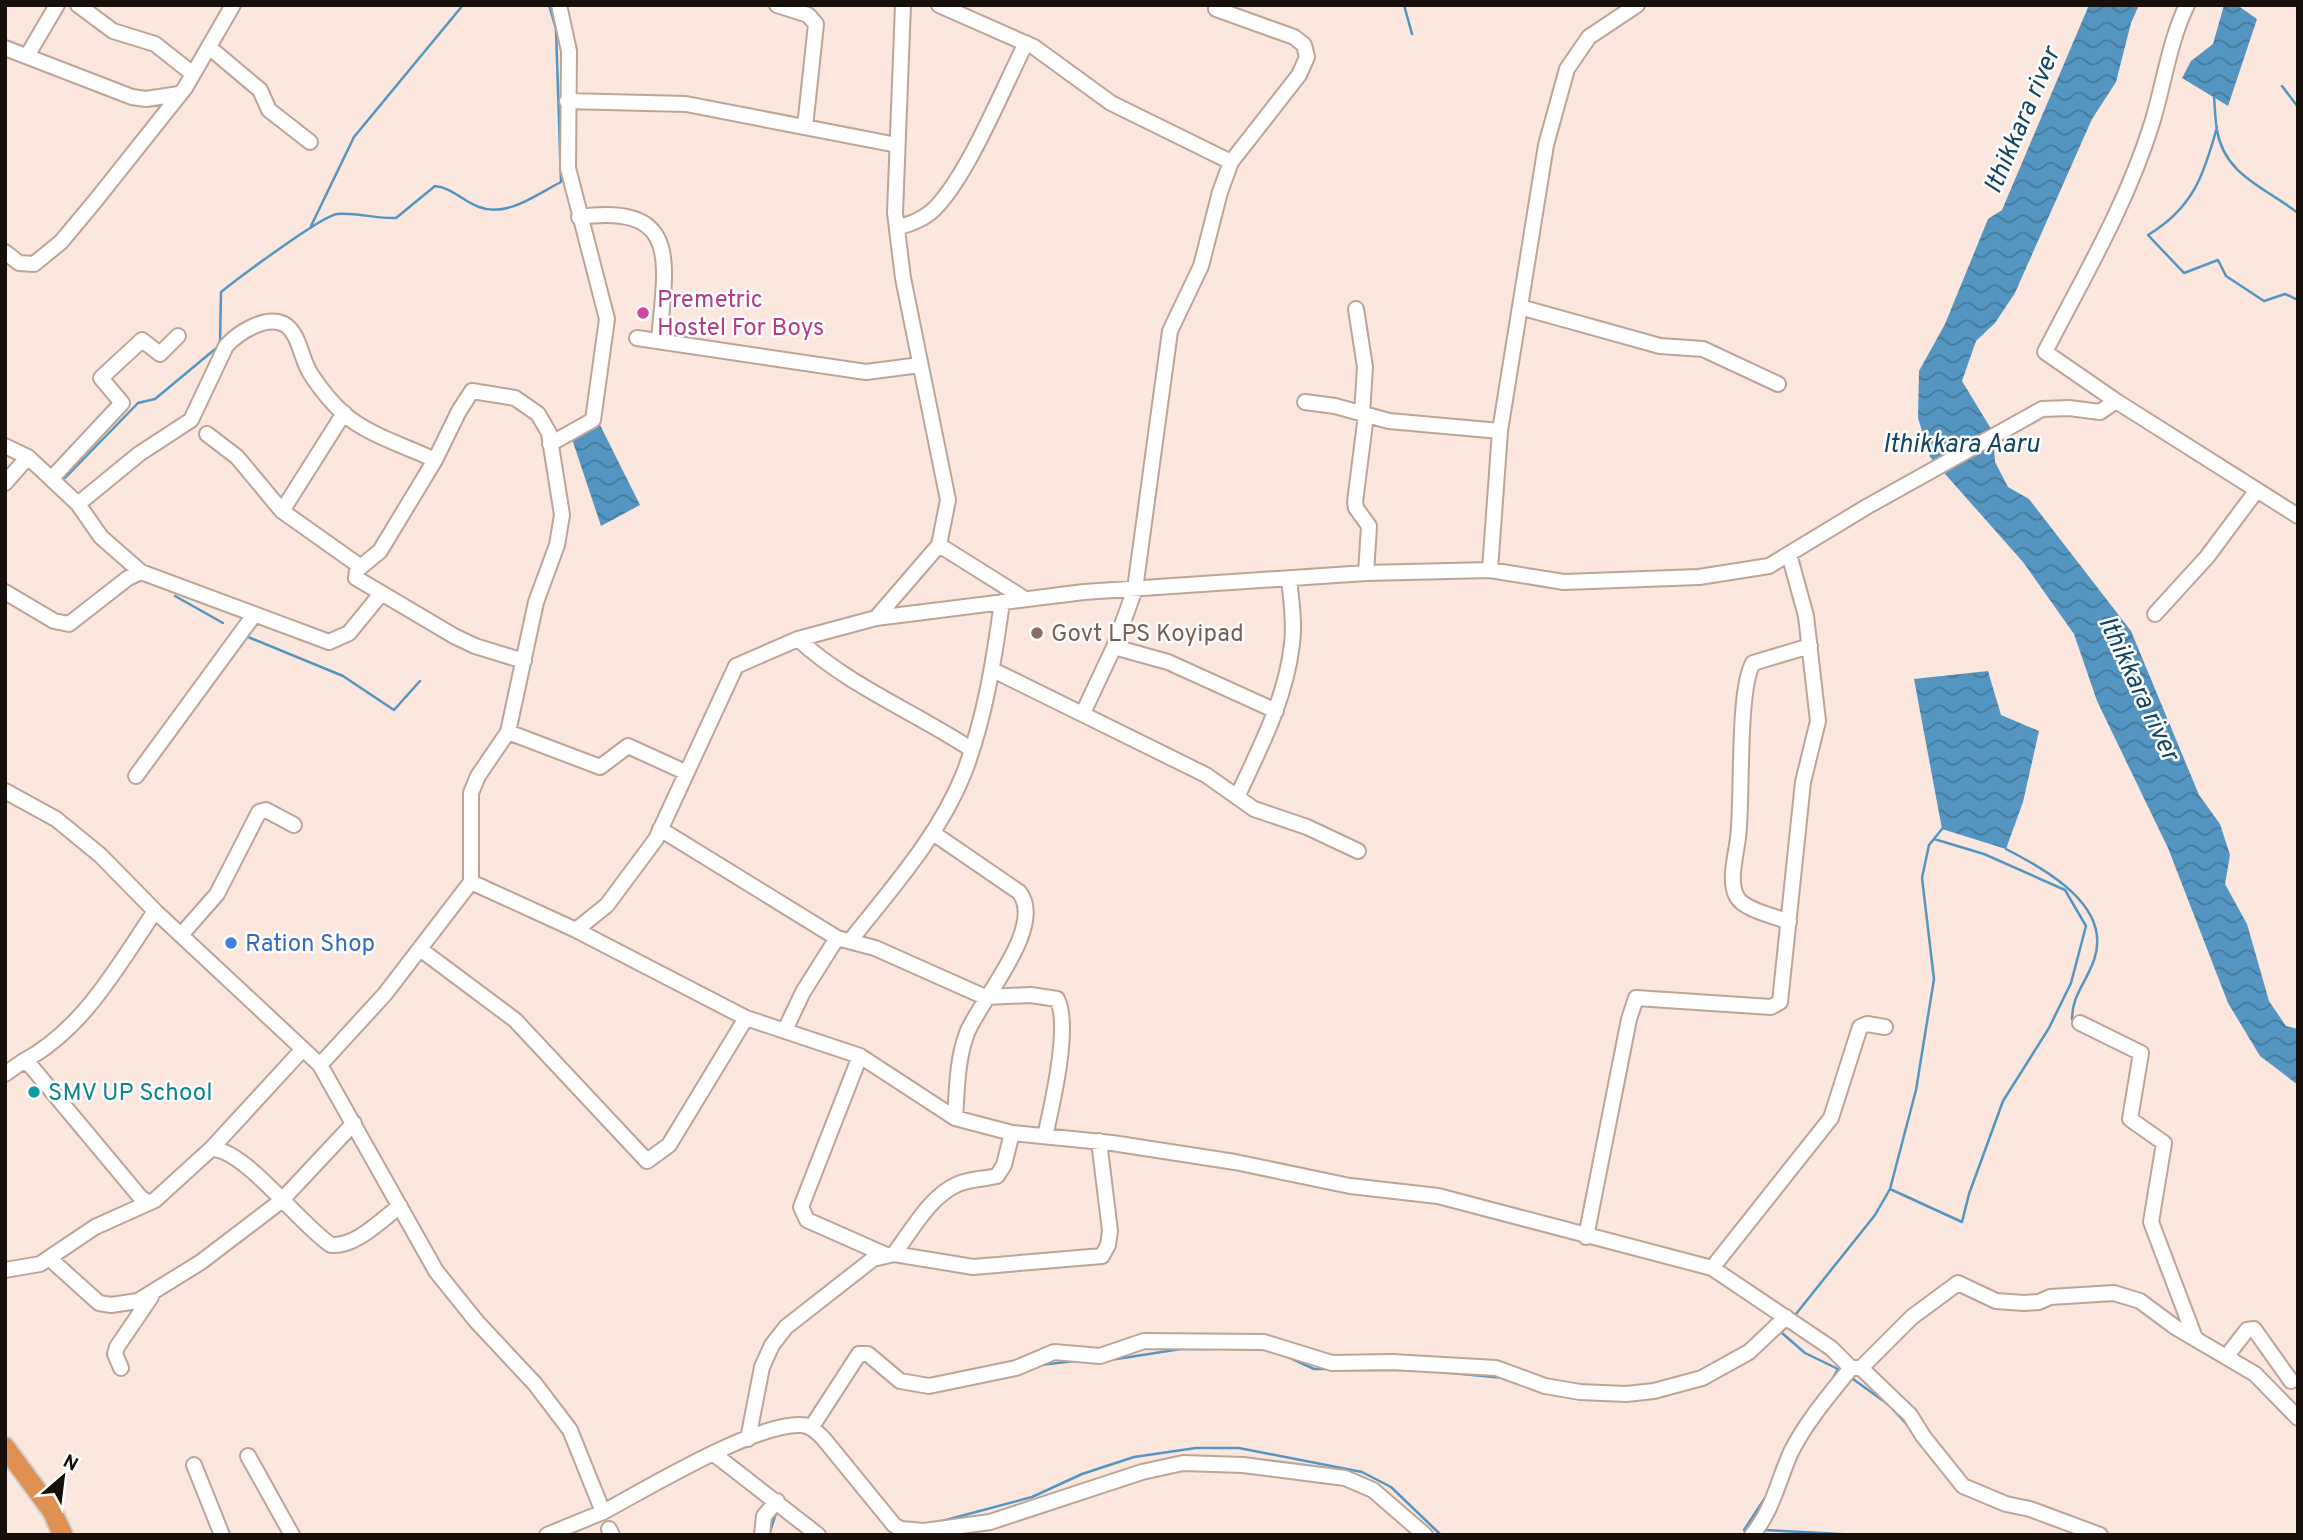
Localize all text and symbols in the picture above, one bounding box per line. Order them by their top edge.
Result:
water label: Ithikkara river [1978,41,2070,199]
place label: Premetric Hostel For Boys [657,286,824,344]
marker: Premetric Hostel For Boys [635,305,651,321]
water label: Ithikkara Aaru [1883,429,2040,462]
water label: Ithikkara river [2090,611,2187,769]
place label: Govt LPS Koyipad [1051,620,1244,650]
marker: Govt LPS Koyipad [1029,625,1045,641]
place label: Ration Shop [245,930,375,960]
marker: Ration Shop [223,935,239,951]
place label: SMV UP School [48,1079,213,1109]
marker: SMV UP School [26,1084,42,1100]
north arrow [28,1442,98,1512]
text: N [58,1450,82,1478]

